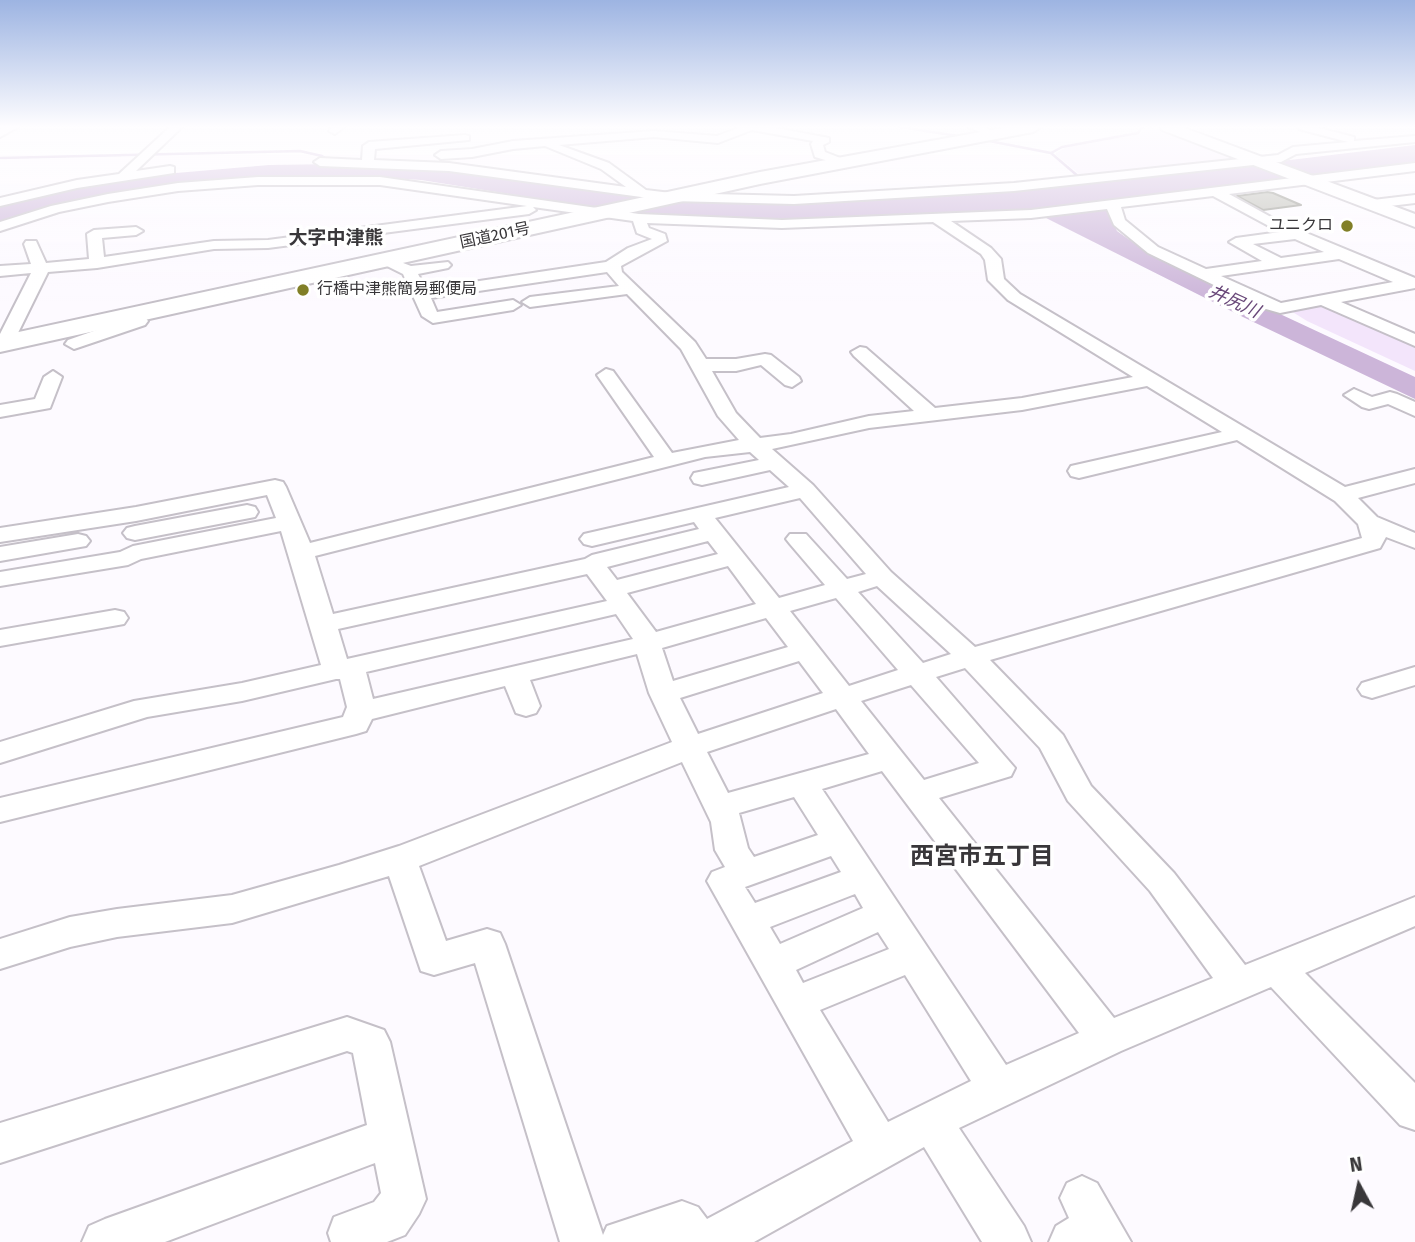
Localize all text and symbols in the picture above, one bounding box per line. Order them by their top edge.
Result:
place label: ユニクロ [1269,216,1333,236]
marker: ユニクロ [1339,218,1355,234]
street label: 国道201号 [458,219,532,253]
district label: 大字中津熊 [289,228,383,250]
place label: 行橋中津熊簡易郵便局 [317,280,477,300]
water label: 井尻川 [1205,281,1263,323]
marker: 行橋中津熊簡易郵便局 [295,282,311,298]
district label: 西宮市五丁目 [910,843,1054,871]
north arrow [1324,1151,1394,1221]
text: N [1348,1152,1364,1177]

